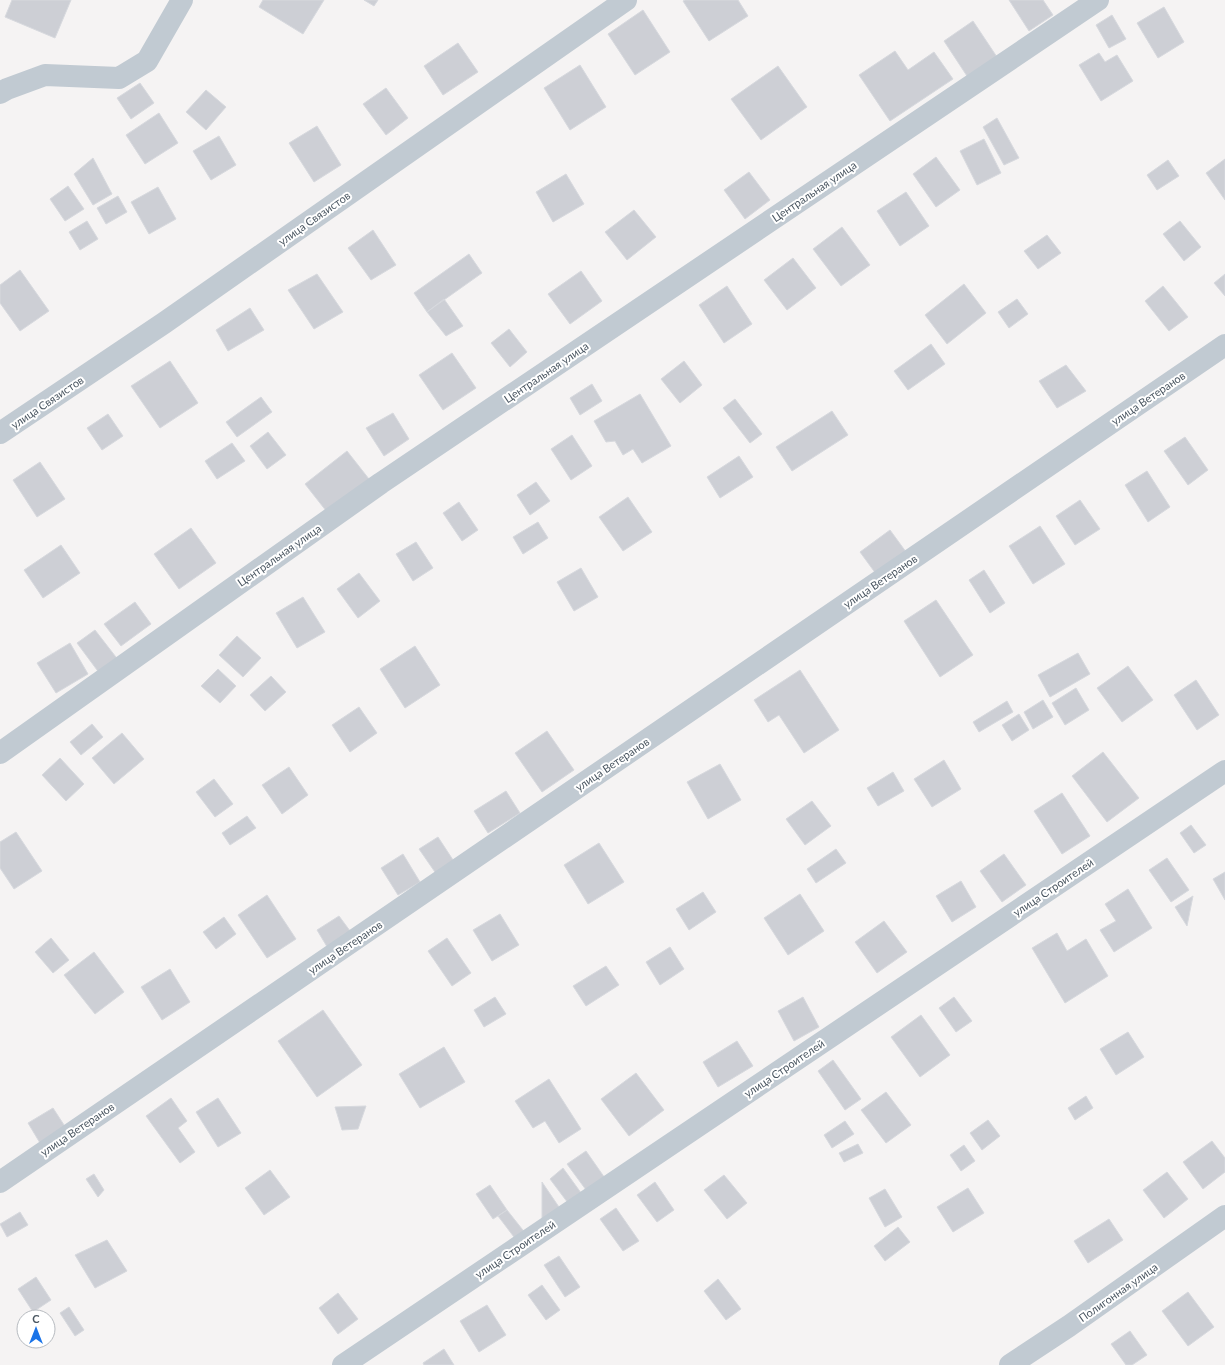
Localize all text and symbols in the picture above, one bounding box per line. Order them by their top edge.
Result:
street label: Центральная улица [769,158,859,224]
street label: улица Связистов [276,188,352,248]
street label: Центральная улица [501,339,591,405]
street label: улица Ветеранов [1109,368,1187,428]
street label: улица Связистов [8,373,86,431]
street label: Центральная улица [235,521,323,589]
street label: улица Ветеранов [841,551,919,611]
street label: улица Ветеранов [573,734,651,794]
street label: улица Строителей [1010,855,1096,919]
street label: улица Ветеранов [306,917,384,977]
street label: улица Строителей [741,1036,827,1100]
street label: улица Ветеранов [38,1099,116,1159]
street label: улица Строителей [472,1217,558,1281]
street label: Полигонная улица [1076,1260,1160,1324]
north arrow [16,1309,56,1349]
text: С [32,1312,40,1325]

